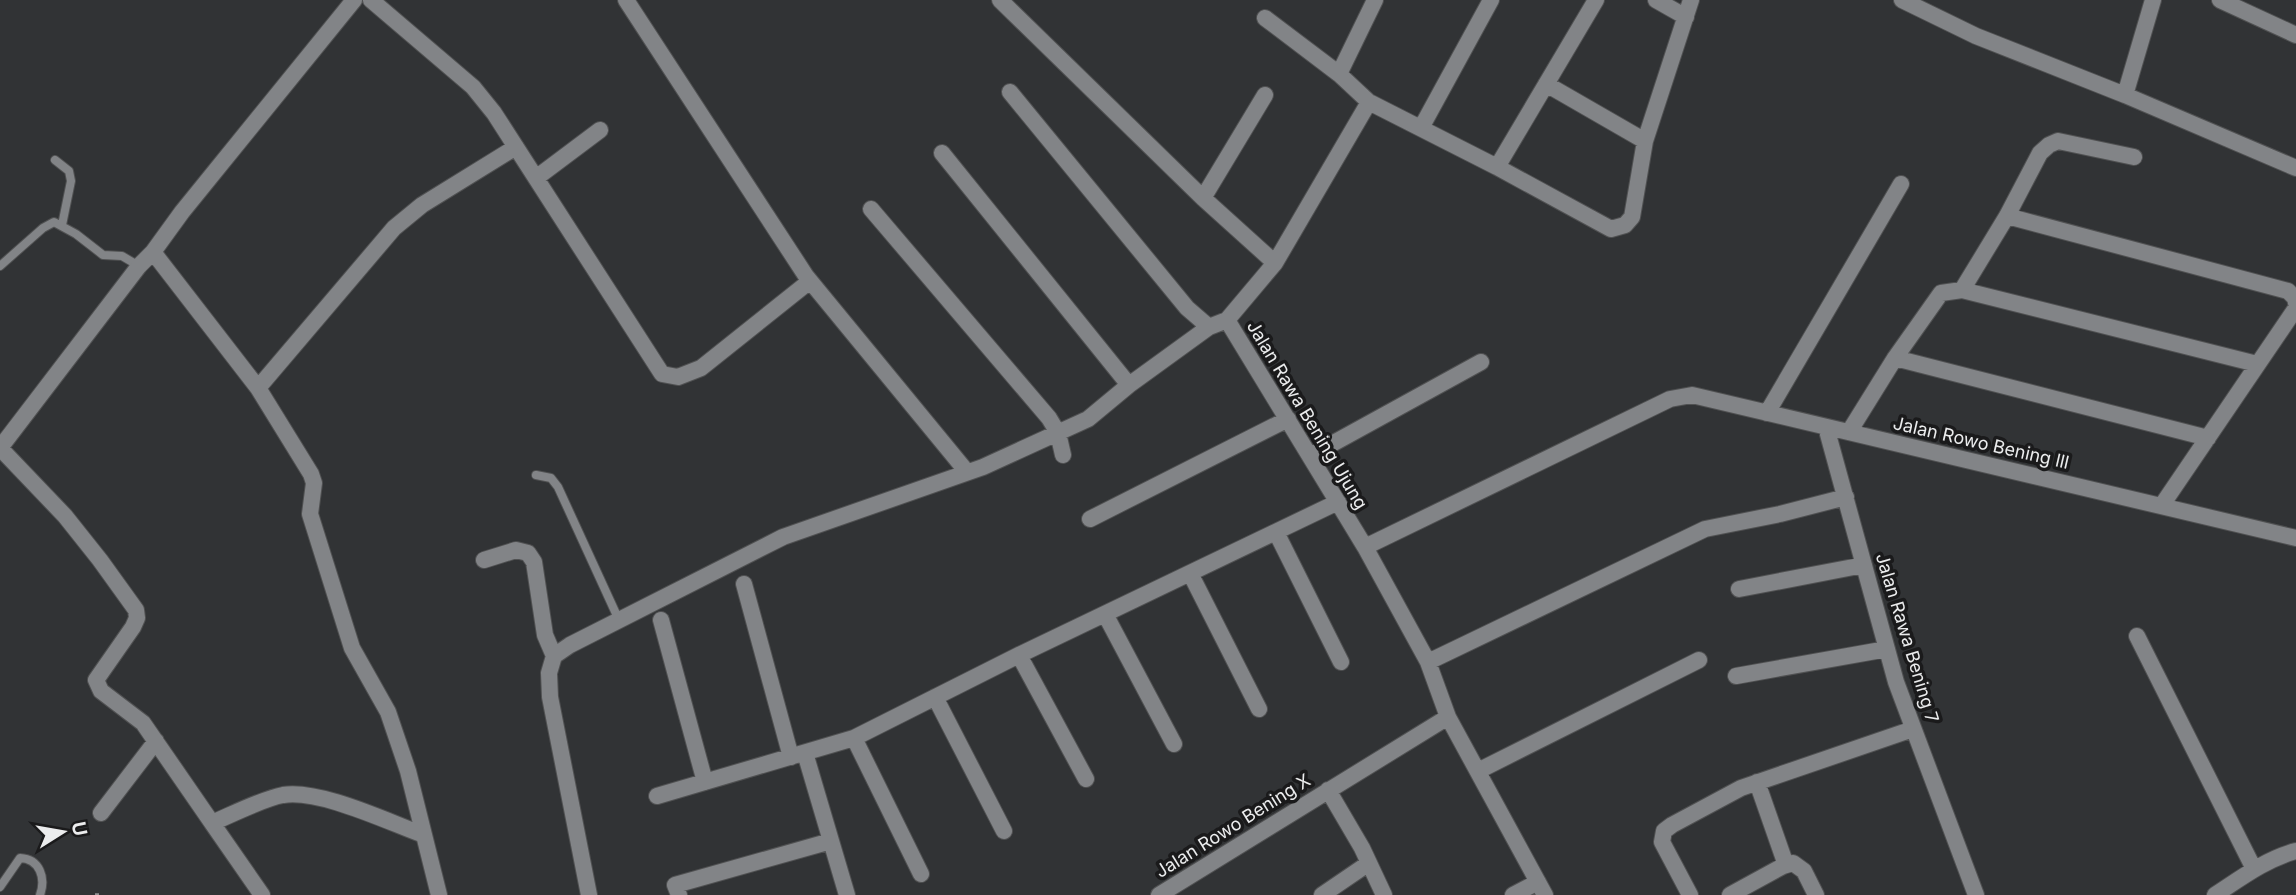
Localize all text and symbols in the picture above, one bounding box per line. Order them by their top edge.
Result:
street label: Jalan Rawa Bening Ujung [1243,317,1372,513]
street label: Jalan Rowo Bening lll [1891,412,2071,473]
street label: Jalan Rawa Bening 7 [1872,551,1943,725]
street label: Jalan Rowo Bening X [1151,769,1314,882]
north arrow [28,797,98,867]
text: U [67,820,92,838]

